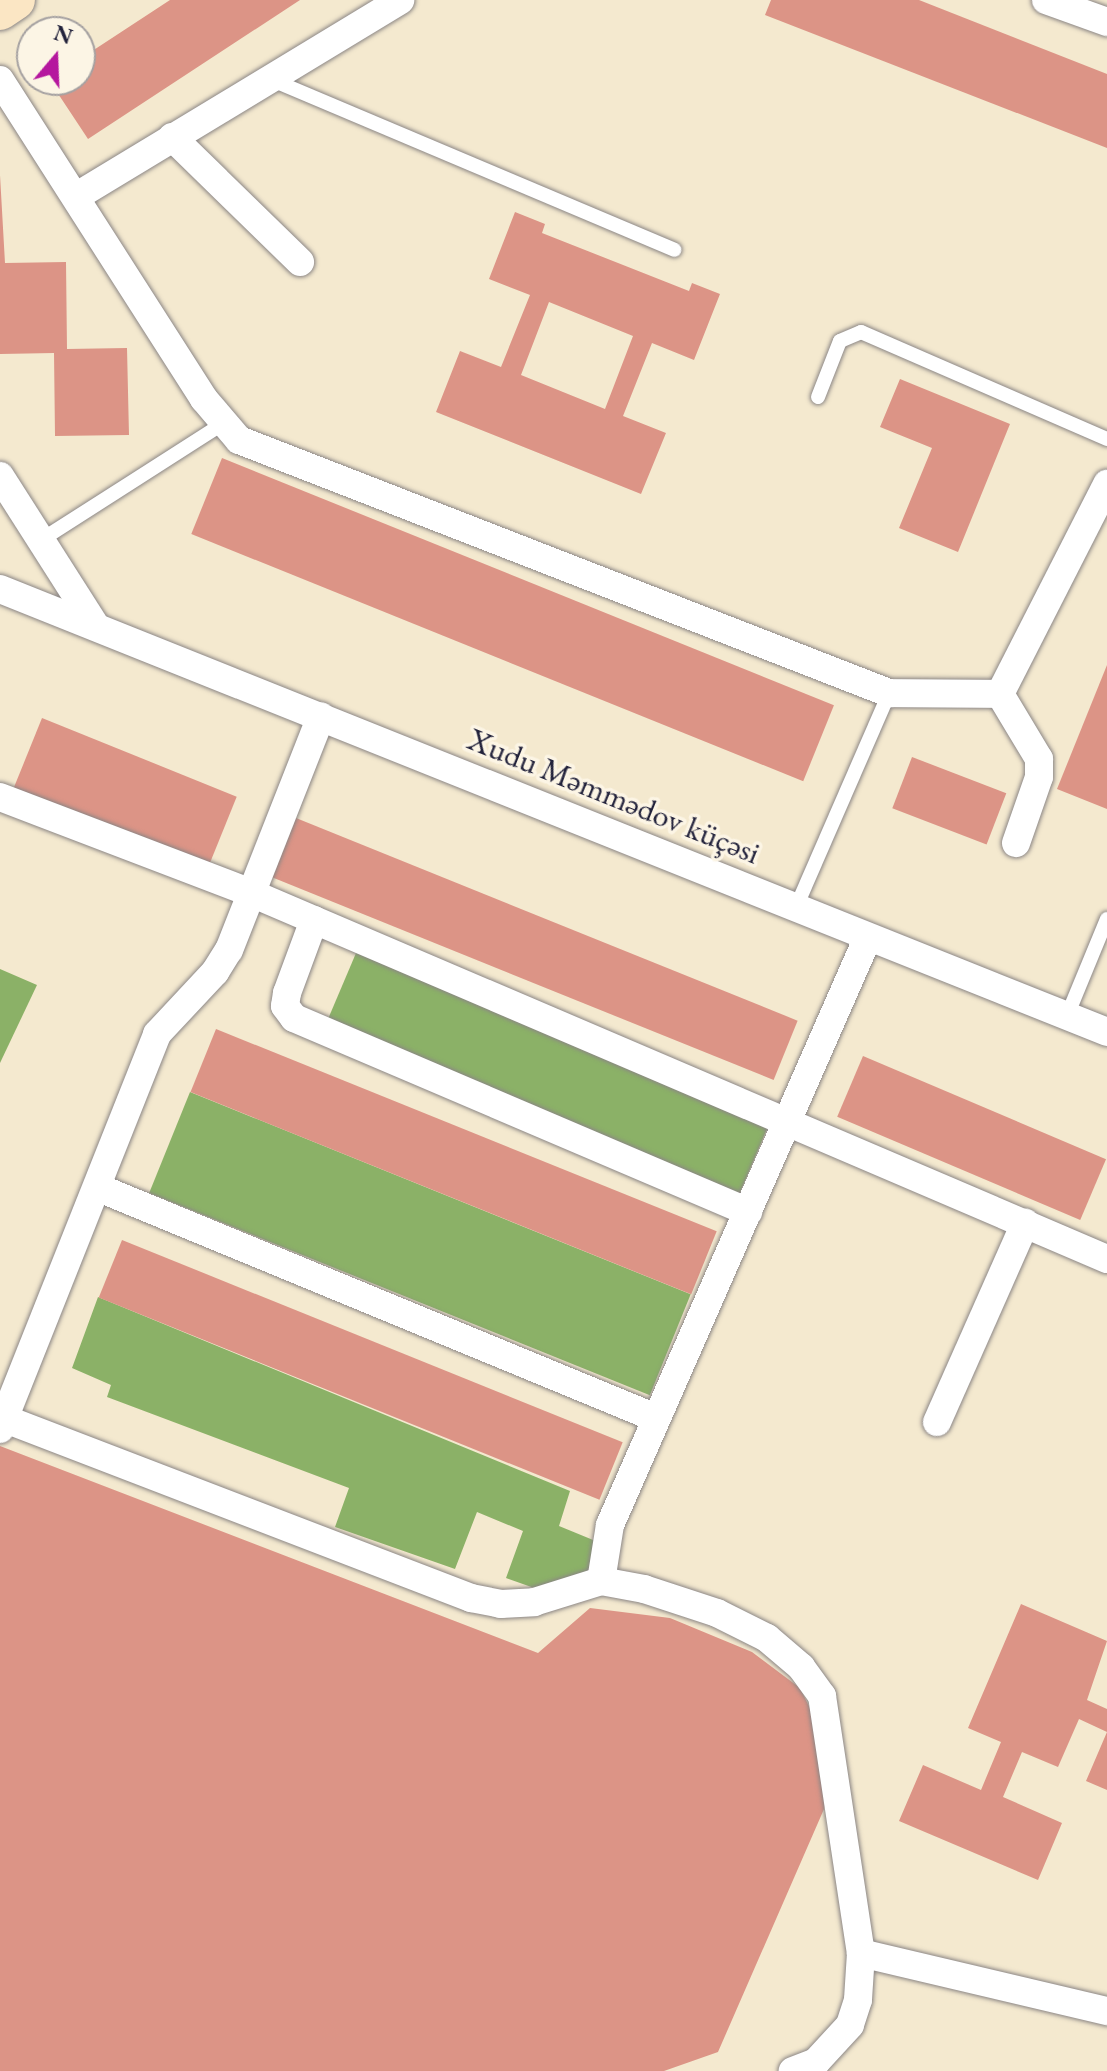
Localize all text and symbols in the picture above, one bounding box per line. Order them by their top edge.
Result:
north arrow [16,16,96,96]
text: N [50,18,76,51]
street label: Xudu Məmmədov küçəsi [462,720,766,872]

